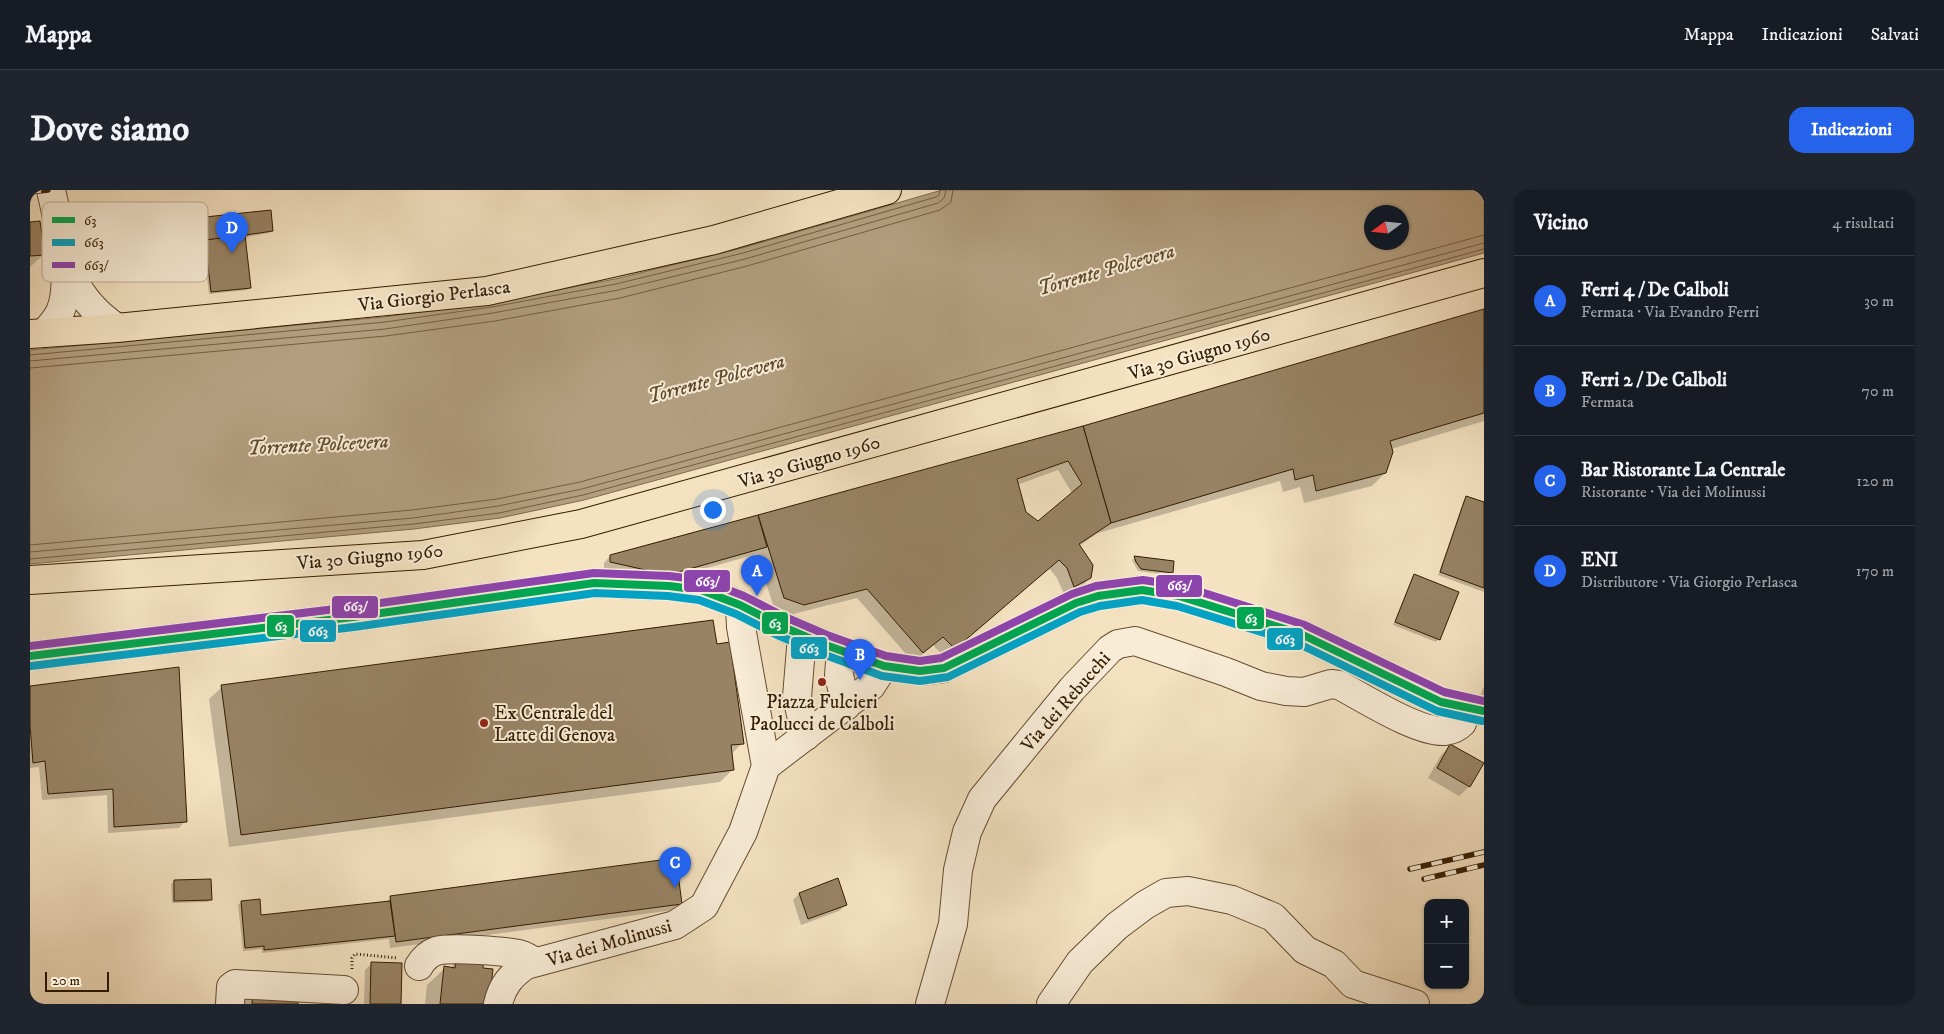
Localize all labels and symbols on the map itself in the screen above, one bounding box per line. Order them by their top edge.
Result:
legend [42,202,208,282]
north arrow [1364,205,1409,250]
text: 63 [84,212,97,230]
pin: D [216,212,248,253]
text: 663 [84,234,104,252]
water label: Torrente Polcevera [1035,239,1178,302]
text: 663/ [84,257,109,275]
street label: Via Giorgio Perlasca [356,276,511,317]
street label: Via 30 Giugno 1960 [1125,323,1273,386]
water label: Torrente Polcevera [645,349,788,410]
water label: Torrente Polcevera [247,429,389,462]
street label: Via 30 Giugno 1960 [735,431,883,494]
your location [700,497,726,523]
street label: Via 30 Giugno 1960 [295,540,444,575]
pin: A [741,555,773,596]
line badge: 663/ [683,569,731,593]
text: 663/ [695,573,721,591]
line badge: 663/ [1155,574,1203,598]
text: 663/ [1167,577,1193,595]
line badge: 663/ [331,595,379,619]
text: 663/ [343,598,369,616]
line badge: 63 [1236,606,1265,630]
text: 63 [1245,610,1257,628]
line badge: 63 [761,611,789,635]
line badge: 63 [266,614,295,638]
text: 63 [769,615,781,633]
text: 63 [275,618,287,636]
line badge: 663 [299,619,337,643]
text: 663 [308,623,328,641]
line badge: 663 [1266,627,1304,651]
text: 663 [1275,631,1295,649]
line badge: 663 [790,636,828,660]
pin: B [844,639,876,680]
text: 663 [799,640,819,658]
street label: Via dei Rebucchi [1016,647,1116,757]
marker: Piazza Fulcieri Paolucci de Calboli [816,676,828,688]
place label: Piazza Fulcieri Paolucci de Calboli [750,691,895,736]
place label: Ex Centrale del Latte di Genova [494,702,615,747]
marker: Ex Centrale del Latte di Genova [478,717,490,729]
pin: C [659,847,691,888]
street label: Via dei Molinussi [543,915,675,973]
scale bar [45,969,109,992]

